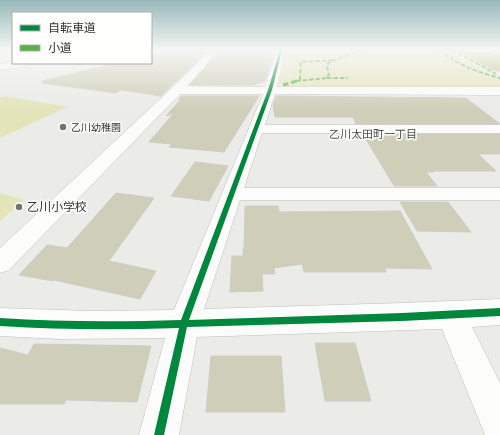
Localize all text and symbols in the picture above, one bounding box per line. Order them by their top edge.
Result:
legend [12,12,152,64]
text: 自転車道 [48,21,96,35]
text: 小道 [48,41,72,55]
place label: 乙川幼稚園 [71,121,121,134]
marker: 乙川幼稚園 [58,122,68,132]
district label: 乙川太田町一丁目 [329,128,417,141]
place label: 乙川小学校 [27,200,87,214]
marker: 乙川小学校 [14,202,24,212]

